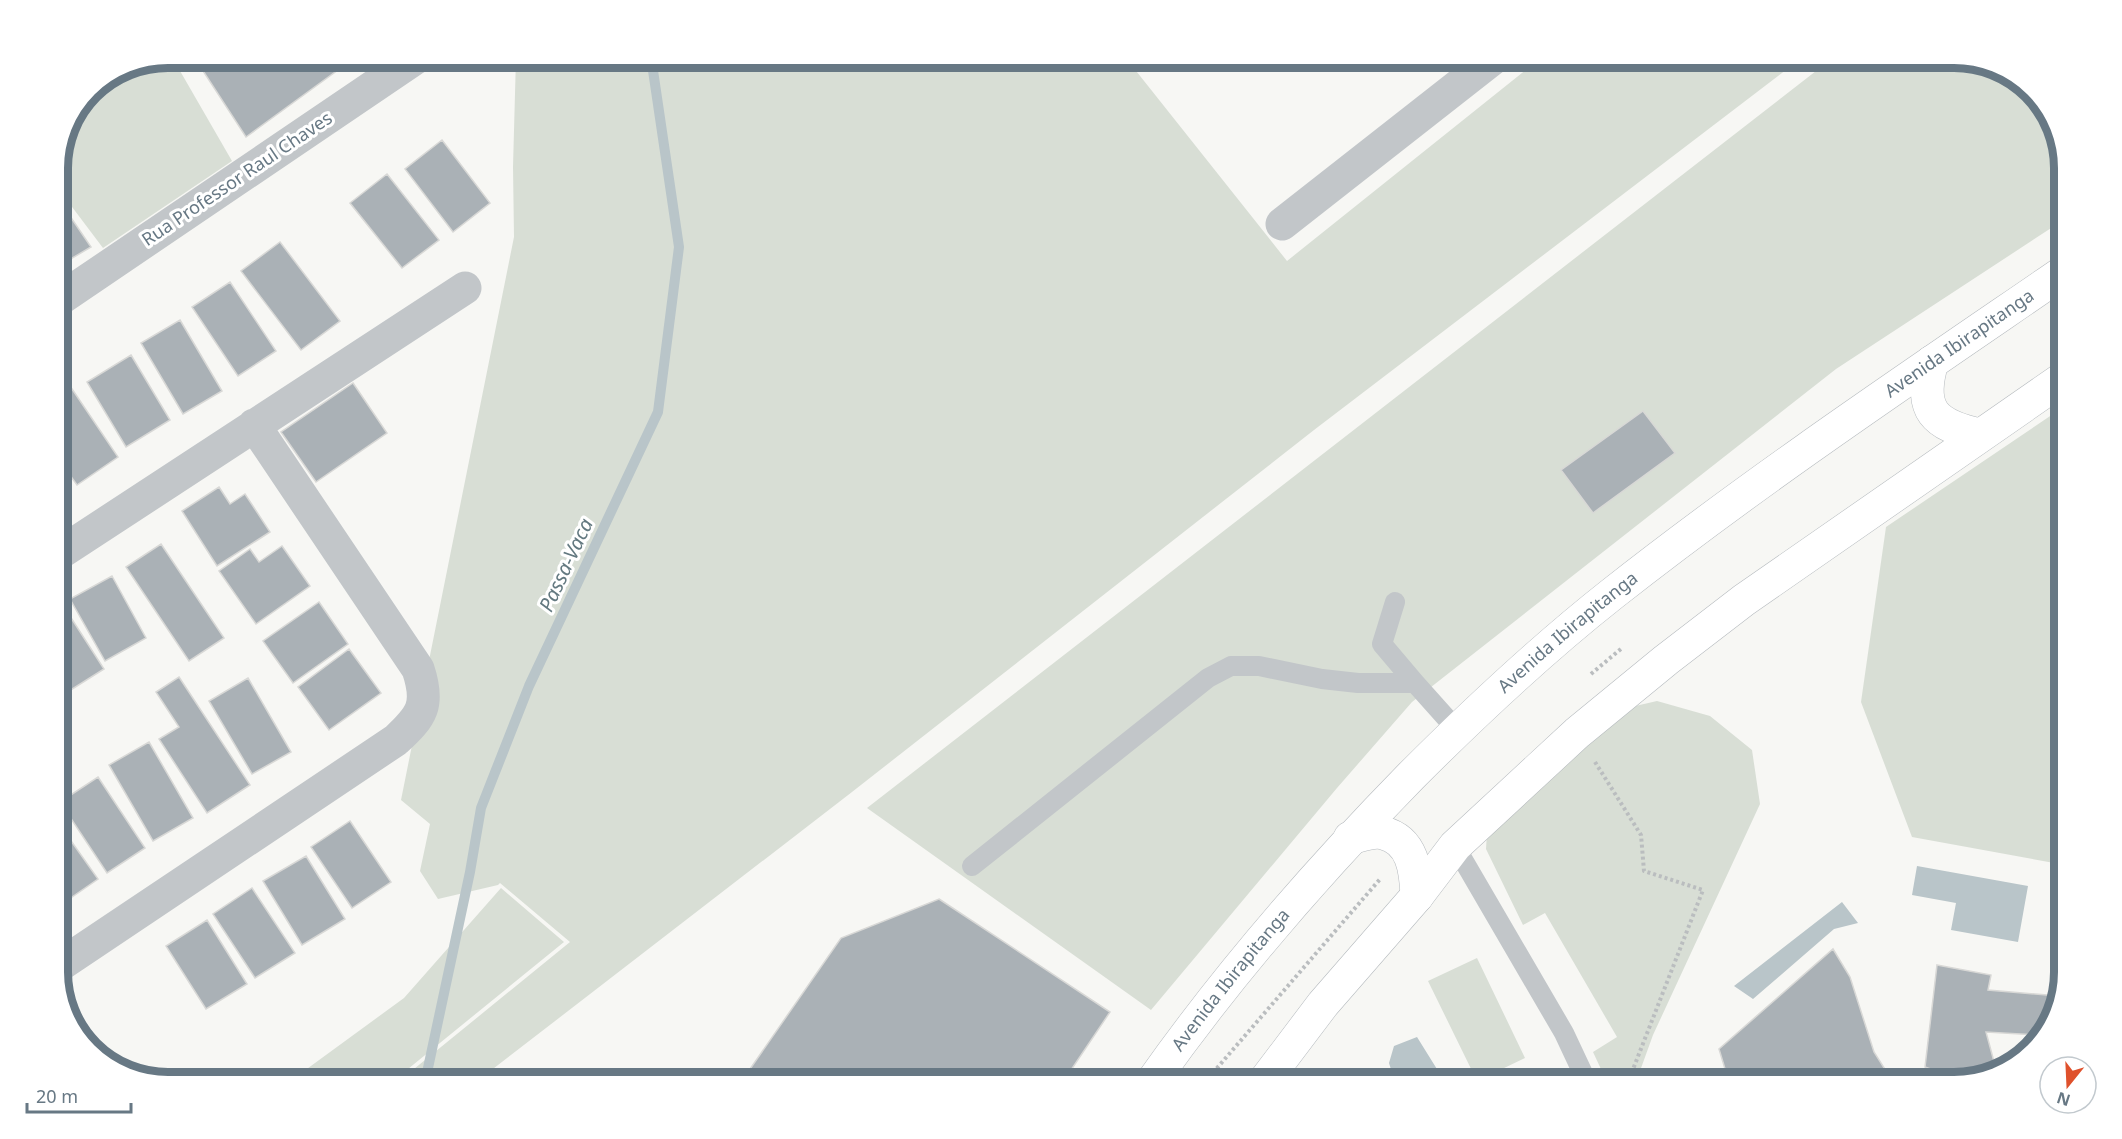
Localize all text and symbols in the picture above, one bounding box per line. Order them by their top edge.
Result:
street label: Rua Professor Raul Chaves [137,105,336,251]
street label: Avenida Ibirapitanga [1879,283,2038,402]
water label: Passa-Vaca [532,514,599,616]
street label: Avenida Ibirapitanga [1492,566,1642,698]
street label: Avenida Ibirapitanga [1166,903,1294,1055]
north arrow [2038,1055,2098,1115]
scale bar [27,1076,130,1114]
text: 20 m [36,1084,78,1108]
text: N [2054,1087,2073,1112]

